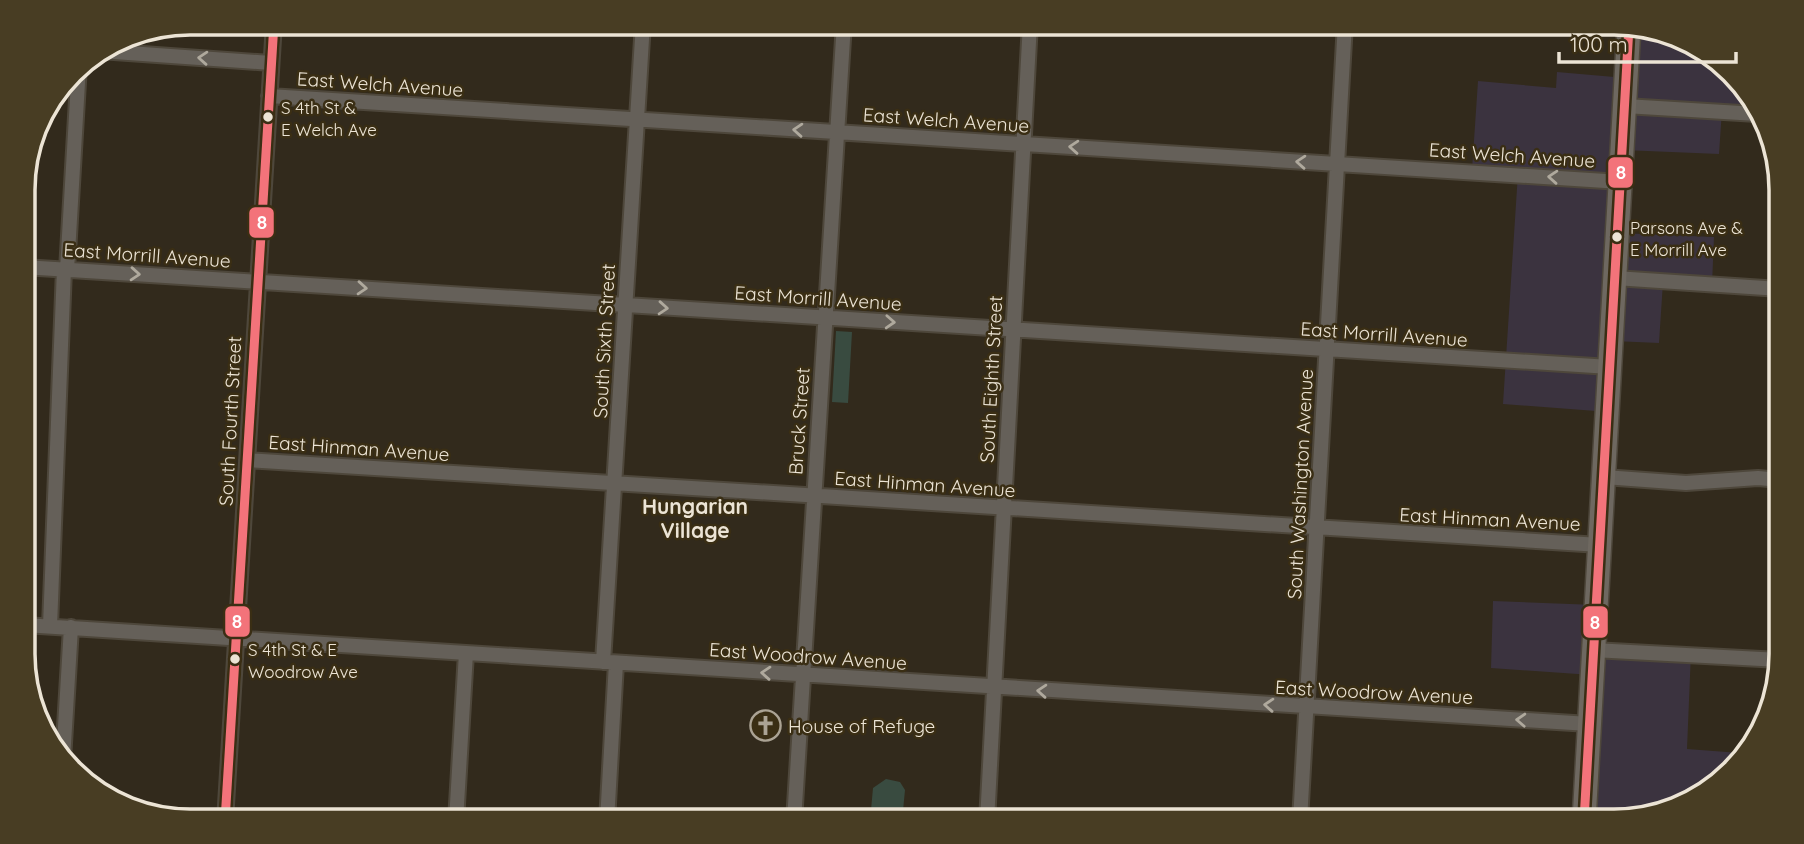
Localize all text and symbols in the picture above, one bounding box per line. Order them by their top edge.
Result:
scale bar [1559,21,1736,65]
text: 100 m [1570,31,1628,57]
one-way arrow [197,51,208,66]
street label: East Welch Avenue [296,66,464,102]
place label: S 4th St & E Welch Ave [281,97,377,140]
street label: East Welch Avenue [862,102,1030,138]
marker: S 4th St & E Welch Ave [261,110,275,124]
one-way arrow [793,122,804,137]
street label: East Welch Avenue [1428,137,1596,173]
one-way arrow [1069,140,1080,155]
one-way arrow [1296,154,1307,169]
line badge: 8 [1607,156,1634,189]
text: 8 [1616,160,1626,184]
one-way arrow [1547,170,1558,185]
line badge: 8 [248,206,275,239]
text: 8 [257,210,267,234]
place label: Parsons Ave & E Morrill Ave [1630,217,1743,260]
marker: Parsons Ave & E Morrill Ave [1610,230,1624,244]
street label: East Morrill Avenue [63,237,231,273]
street label: South Sixth Street [588,263,620,419]
one-way arrow [130,266,141,281]
street label: East Morrill Avenue [734,280,902,316]
one-way arrow [357,281,368,296]
street label: South Eighth Street [975,295,1007,463]
one-way arrow [658,300,669,315]
one-way arrow [885,315,896,330]
street label: East Morrill Avenue [1300,316,1468,352]
street label: South Fourth Street [214,336,246,506]
street label: Bruck Street [783,366,815,476]
street label: South Washington Avenue [1282,368,1318,600]
street label: East Hinman Avenue [268,430,450,466]
street label: East Hinman Avenue [834,466,1016,502]
district label: Hungarian Village [642,493,748,543]
street label: East Hinman Avenue [1399,502,1581,536]
line badge: 8 [224,605,251,638]
line badge: 8 [1582,605,1609,639]
text: 8 [232,609,242,633]
text: 8 [1590,610,1600,634]
street label: East Woodrow Avenue [708,637,908,675]
place label: S 4th St & E Woodrow Ave [248,639,358,682]
marker: S 4th St & E Woodrow Ave [228,652,242,666]
one-way arrow [761,666,772,681]
street label: East Woodrow Avenue [1274,675,1474,709]
one-way arrow [1037,683,1048,698]
one-way arrow [1264,698,1275,713]
church icon: House of Refuge [748,709,782,743]
one-way arrow [1515,713,1526,728]
place label: House of Refuge [788,714,935,738]

